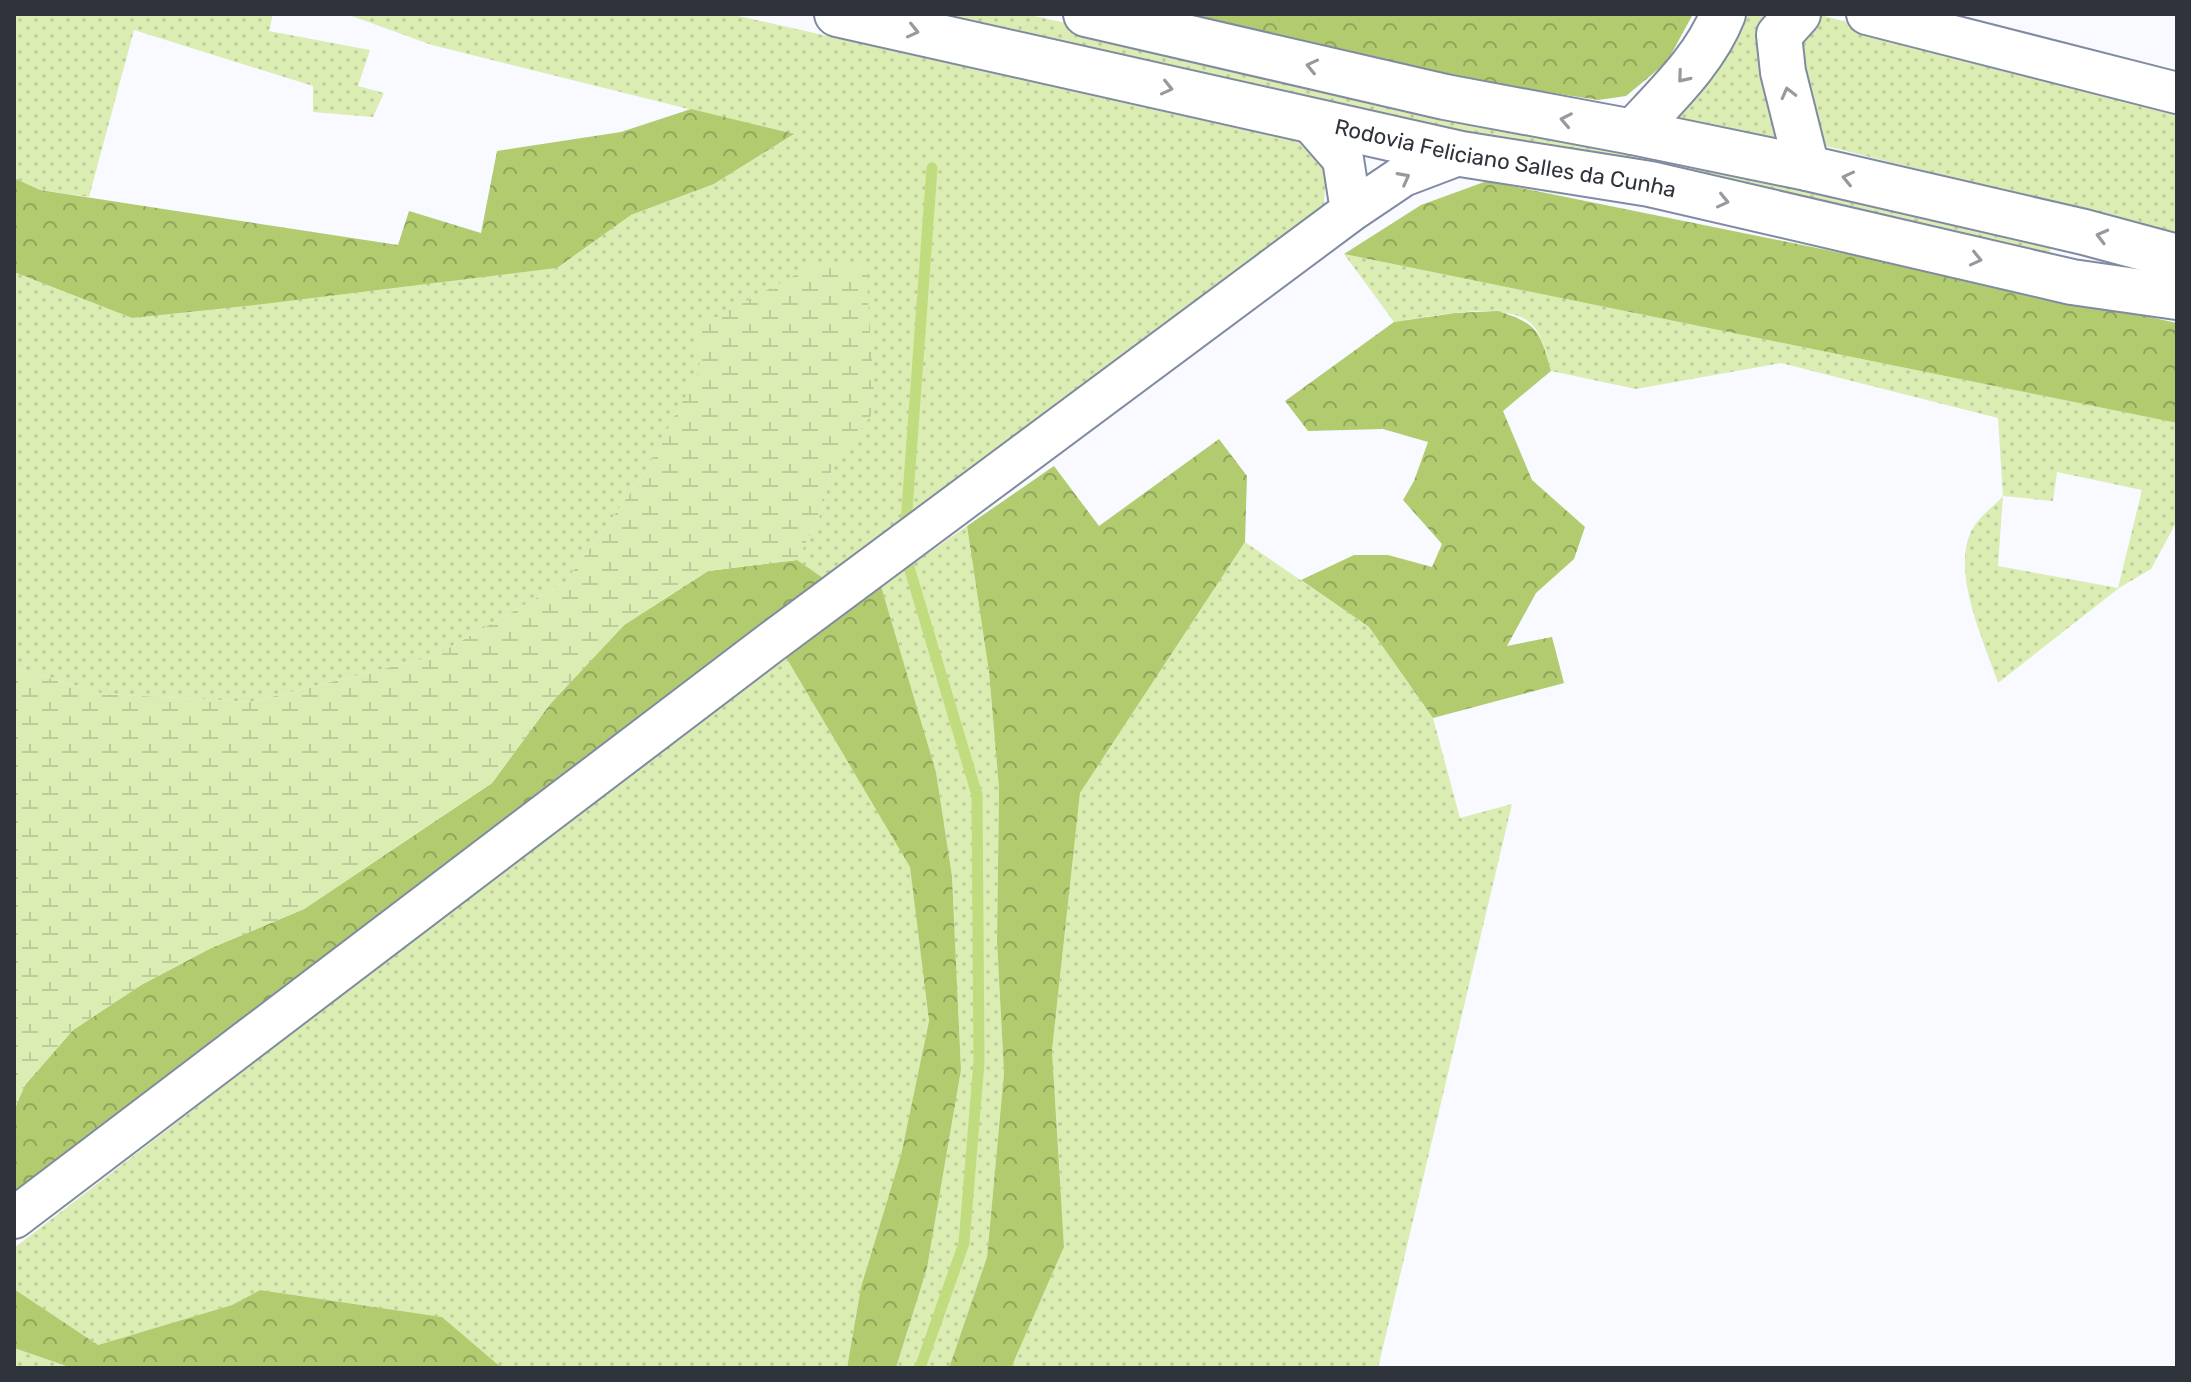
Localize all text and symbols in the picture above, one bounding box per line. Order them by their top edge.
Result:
one-way arrow [905,22,919,39]
one-way arrow [1306,58,1319,75]
one-way arrow [1678,67,1693,82]
one-way arrow [1159,79,1173,96]
one-way arrow [1781,86,1798,100]
one-way arrow [1560,112,1573,129]
street label: Rodovia Feliciano Salles da Cunha [1332,113,1679,203]
one-way arrow [1842,170,1856,187]
one-way arrow [1395,172,1410,187]
one-way arrow [1716,192,1729,209]
one-way arrow [2095,229,2109,246]
one-way arrow [1969,250,1983,267]

